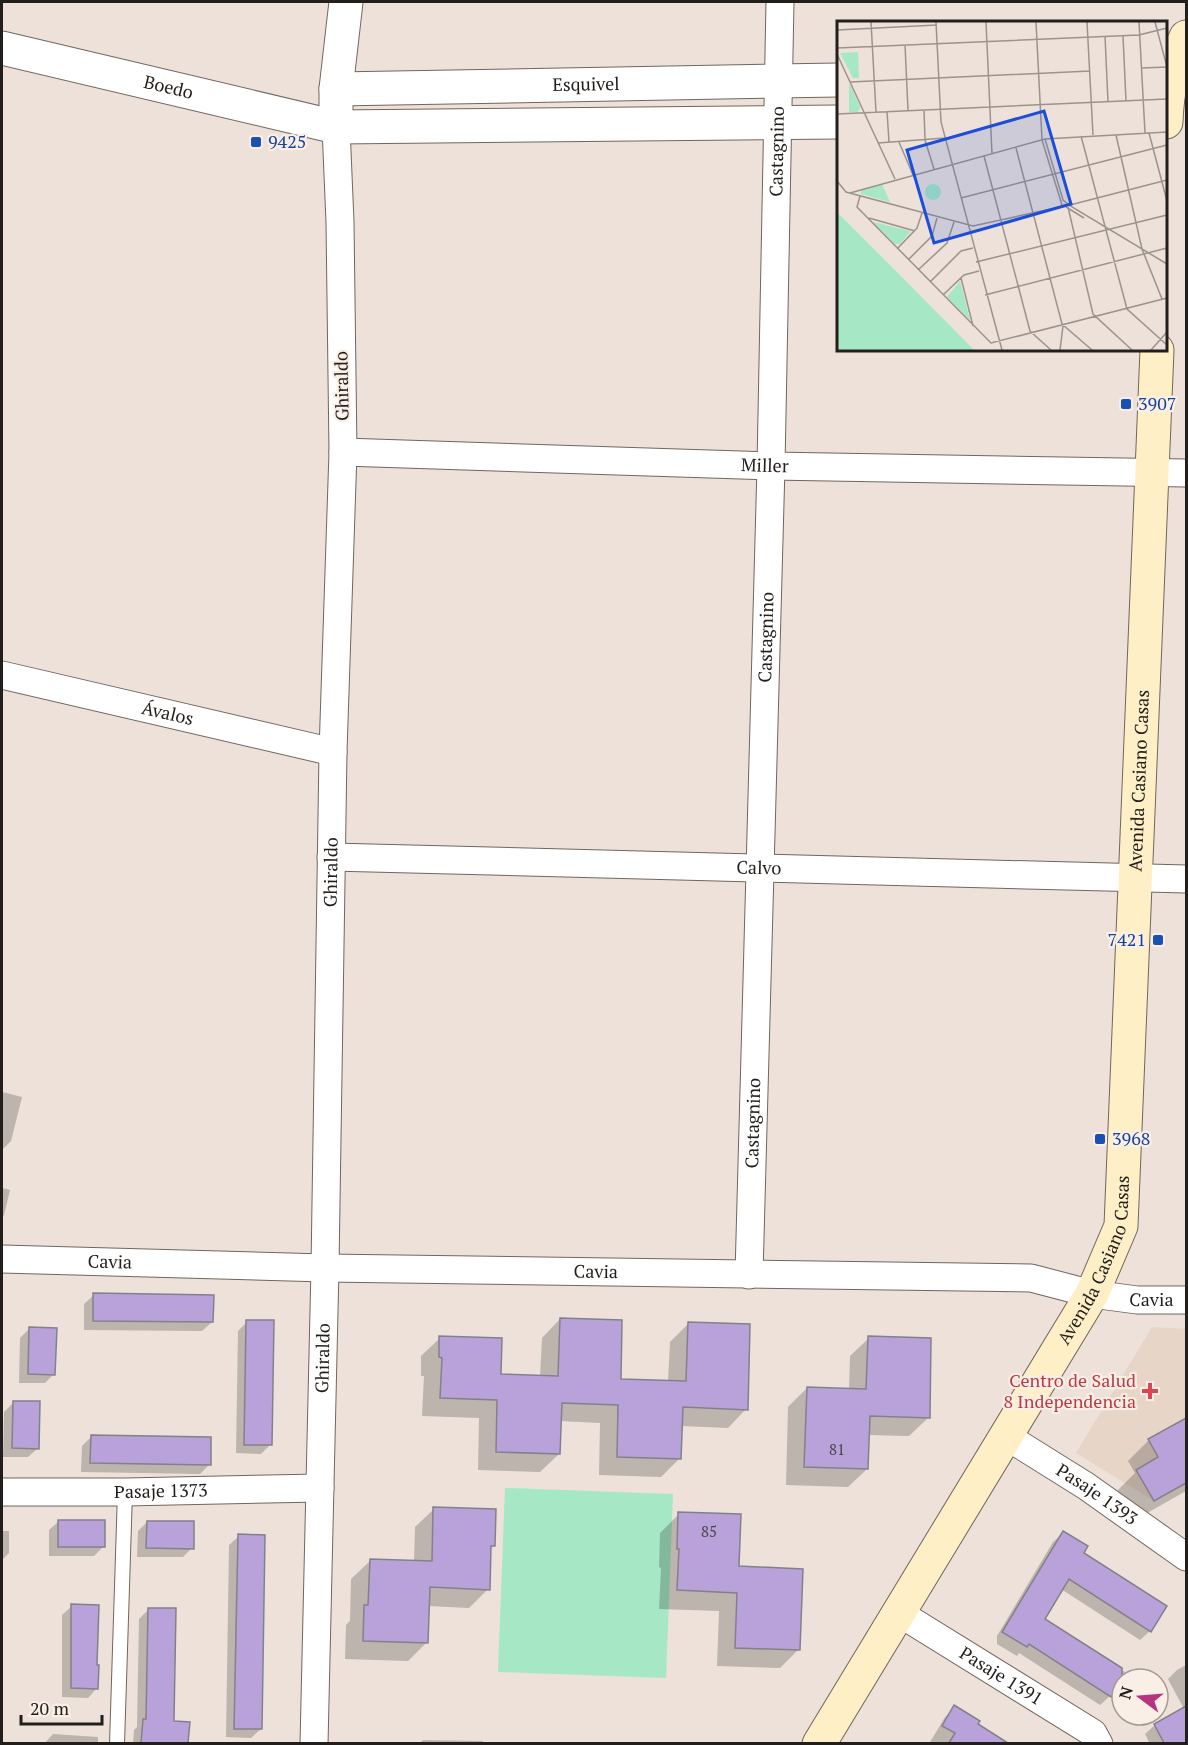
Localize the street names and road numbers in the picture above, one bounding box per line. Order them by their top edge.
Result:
street label: Boedo [142,69,196,104]
street label: Esquivel [552,71,620,96]
street label: Castagnino [763,106,789,197]
street label: Ghiraldo [328,351,354,421]
street label: Miller [740,452,789,477]
street label: Castagnino [752,592,779,683]
street label: Avenida Casiano Casas [1123,689,1154,872]
street label: Ávalos [140,695,196,730]
street label: Ghiraldo [318,837,343,907]
street label: Calvo [736,854,782,880]
street label: Castagnino [739,1077,765,1169]
street label: Avenida Casiano Casas [1051,1175,1134,1349]
street label: Cavia [87,1248,132,1274]
street label: Cavia [574,1259,618,1283]
street label: Cavia [1128,1286,1174,1311]
street label: Ghiraldo [309,1323,335,1393]
street label: Pasaje 1393 [1052,1457,1143,1530]
street label: Pasaje 1373 [114,1477,208,1503]
street label: Pasaje 1391 [955,1640,1048,1710]

